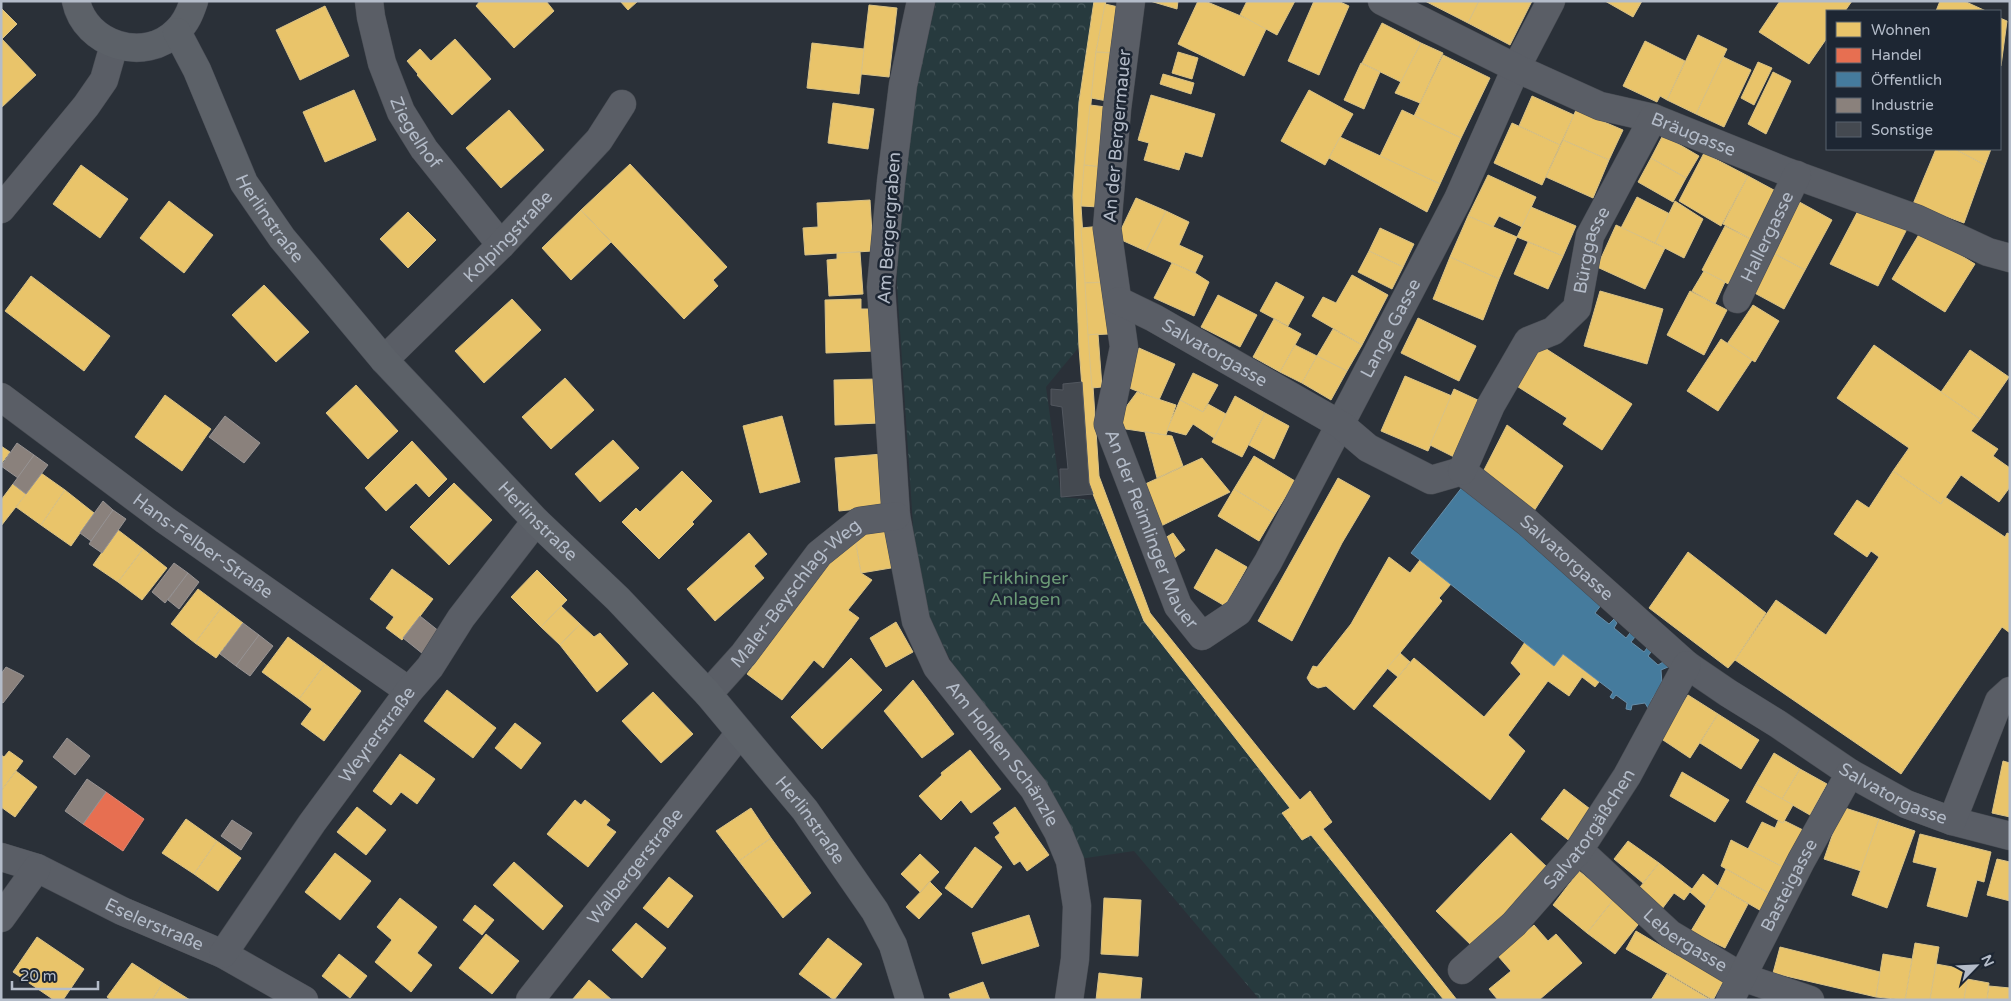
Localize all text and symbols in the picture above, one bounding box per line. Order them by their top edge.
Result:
legend [1826,10,2001,150]
text: Wohnen [1871,21,1931,39]
text: Handel [1871,46,1922,64]
street label: An der Bergermauer [1098,48,1136,224]
text: Öffentlich [1871,71,1942,89]
street label: Ziegelhof [385,94,446,173]
text: Industrie [1871,96,1934,114]
street label: Bräugasse [1648,107,1739,161]
text: Sonstige [1871,121,1933,139]
street label: Am Bergergraben [873,151,905,305]
street label: Herlinstraße [231,171,309,267]
street label: Kolpingstraße [459,186,557,287]
street label: Hallergasse [1736,188,1798,286]
street label: Bürggasse [1569,203,1615,296]
street label: Lange Gasse [1355,275,1425,382]
street label: Salvatorgasse [1158,314,1272,392]
street label: An der Reimlinger Mauer [1100,426,1203,633]
street label: Herlinstraße [493,477,582,566]
street label: Hans-Felber-Straße [128,489,277,603]
street label: Salvatorgasse [1516,510,1618,605]
street label: Maler-Beyschlag-Weg [726,514,865,672]
park label: Frikhinger Anlagen [982,567,1068,610]
street label: Am Hohlen Schänzle [941,676,1064,830]
street label: Weyrerstraße [334,682,420,787]
street label: Salvatorgasse [1835,758,1951,829]
street label: Salvatorgäßchen [1539,765,1640,894]
street label: Herlinstraße [770,772,850,868]
street label: Walbergerstraße [582,804,688,929]
street label: Basteigasse [1756,835,1822,935]
street label: Eselerstraße [101,893,207,956]
street label: Lebergasse [1639,904,1731,977]
north arrow [1951,941,2001,991]
text: N [1977,952,1997,970]
scale bar [12,958,99,990]
text: 20 m [20,967,57,985]

